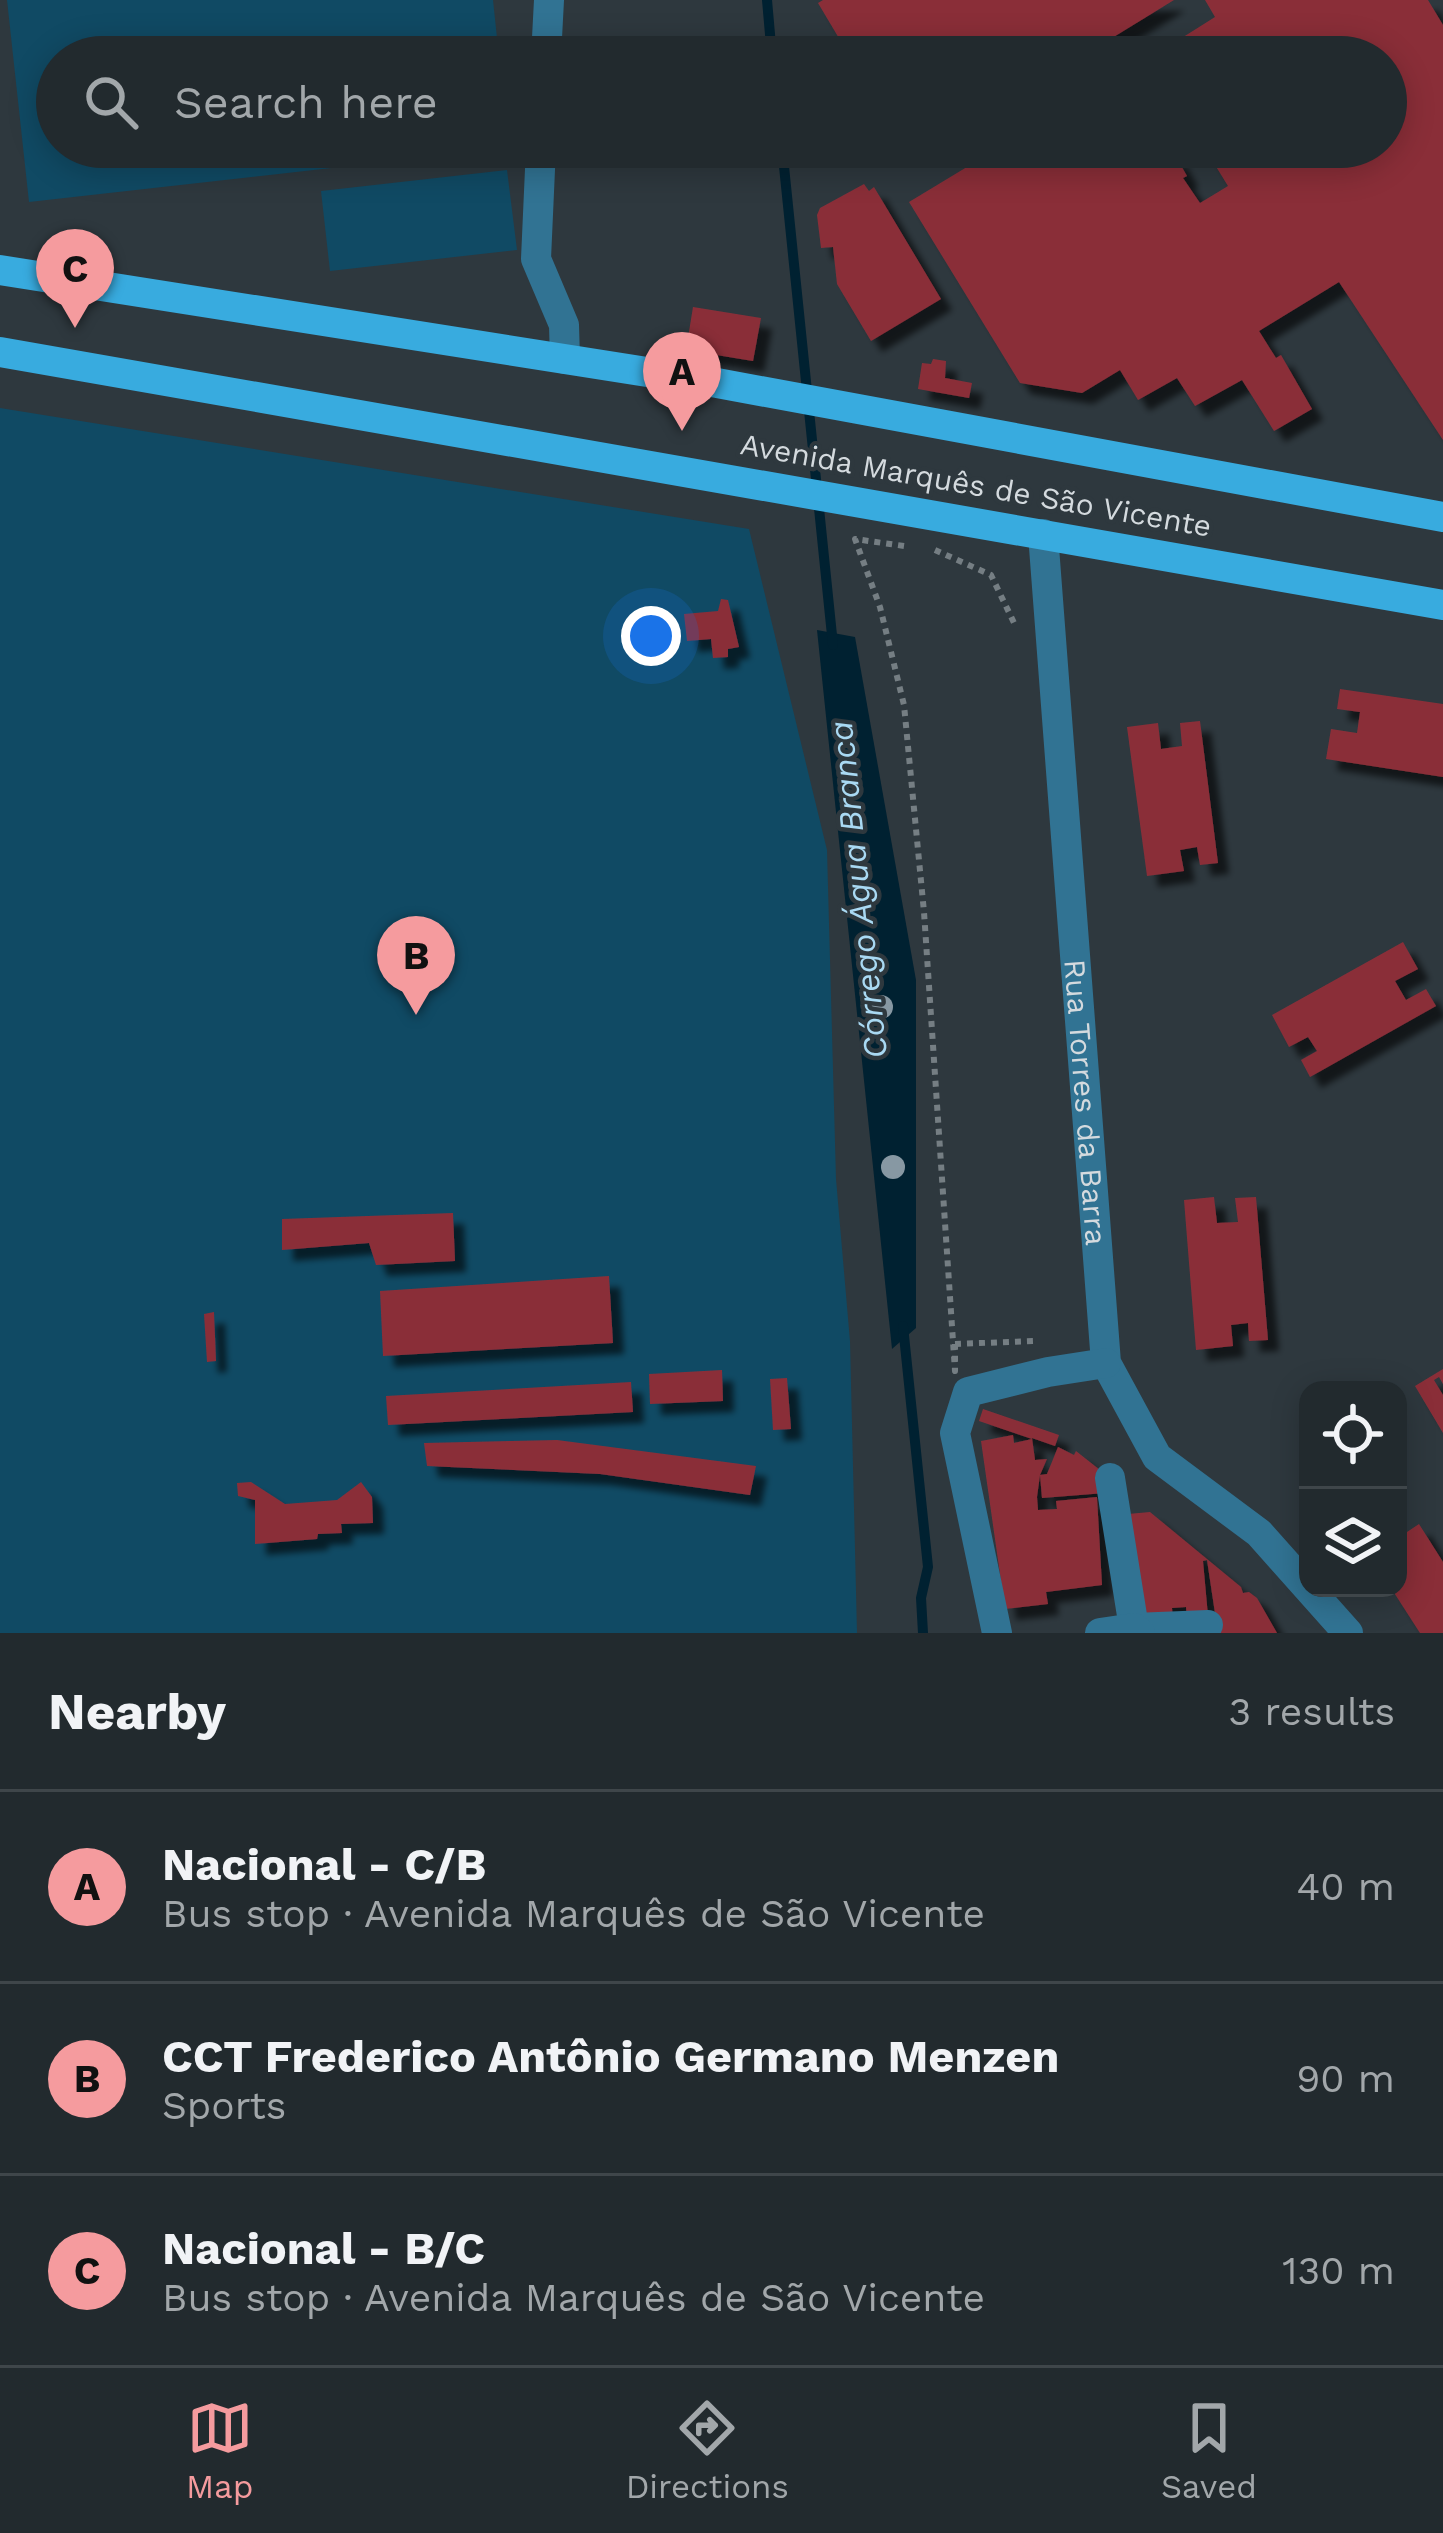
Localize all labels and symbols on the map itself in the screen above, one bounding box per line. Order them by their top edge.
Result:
pin: C [36,229,114,328]
pin: A [643,332,721,431]
street label: Avenida Marquês de São Vicente [738,426,1214,544]
your location [621,606,681,666]
water label: Córrego Água Branca [821,719,895,1061]
pin: B [377,916,455,1015]
street label: Rua Torres da Barra [1058,958,1115,1247]

